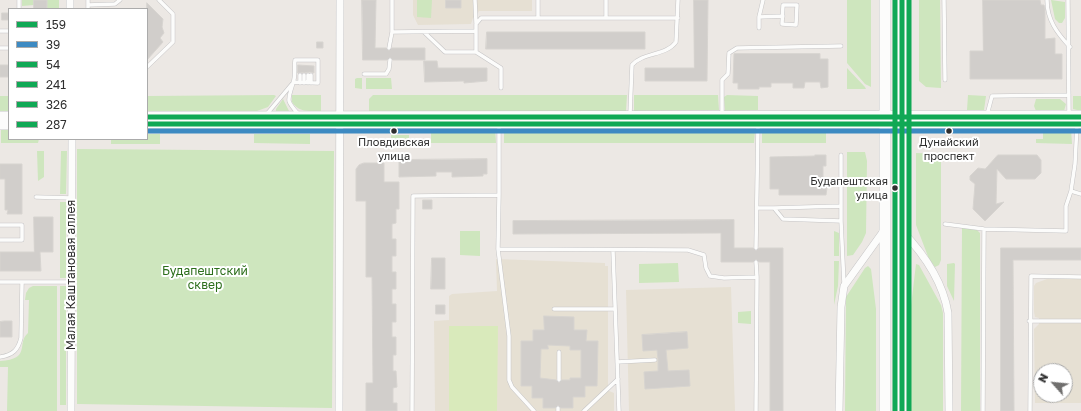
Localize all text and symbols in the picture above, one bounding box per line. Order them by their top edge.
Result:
legend [8,8,148,140]
text: 159 [46,17,66,32]
text: 39 [46,37,60,52]
text: 54 [46,57,60,72]
text: 241 [46,77,66,92]
text: 326 [46,97,67,112]
text: 287 [46,117,67,132]
marker: Пловдивская улица [389,126,399,136]
marker: Дунайский проспект [944,126,954,136]
place label: Пловдивская улица [358,136,430,162]
place label: Дунайский проспект [919,136,979,162]
place label: Будапештская улица [810,175,888,201]
marker: Будапештская улица [890,183,900,193]
street label: Малая Каштановая аллея [64,200,78,350]
park label: Будапештский сквер [162,264,248,292]
north arrow [1033,363,1073,403]
text: N [1035,371,1050,384]

